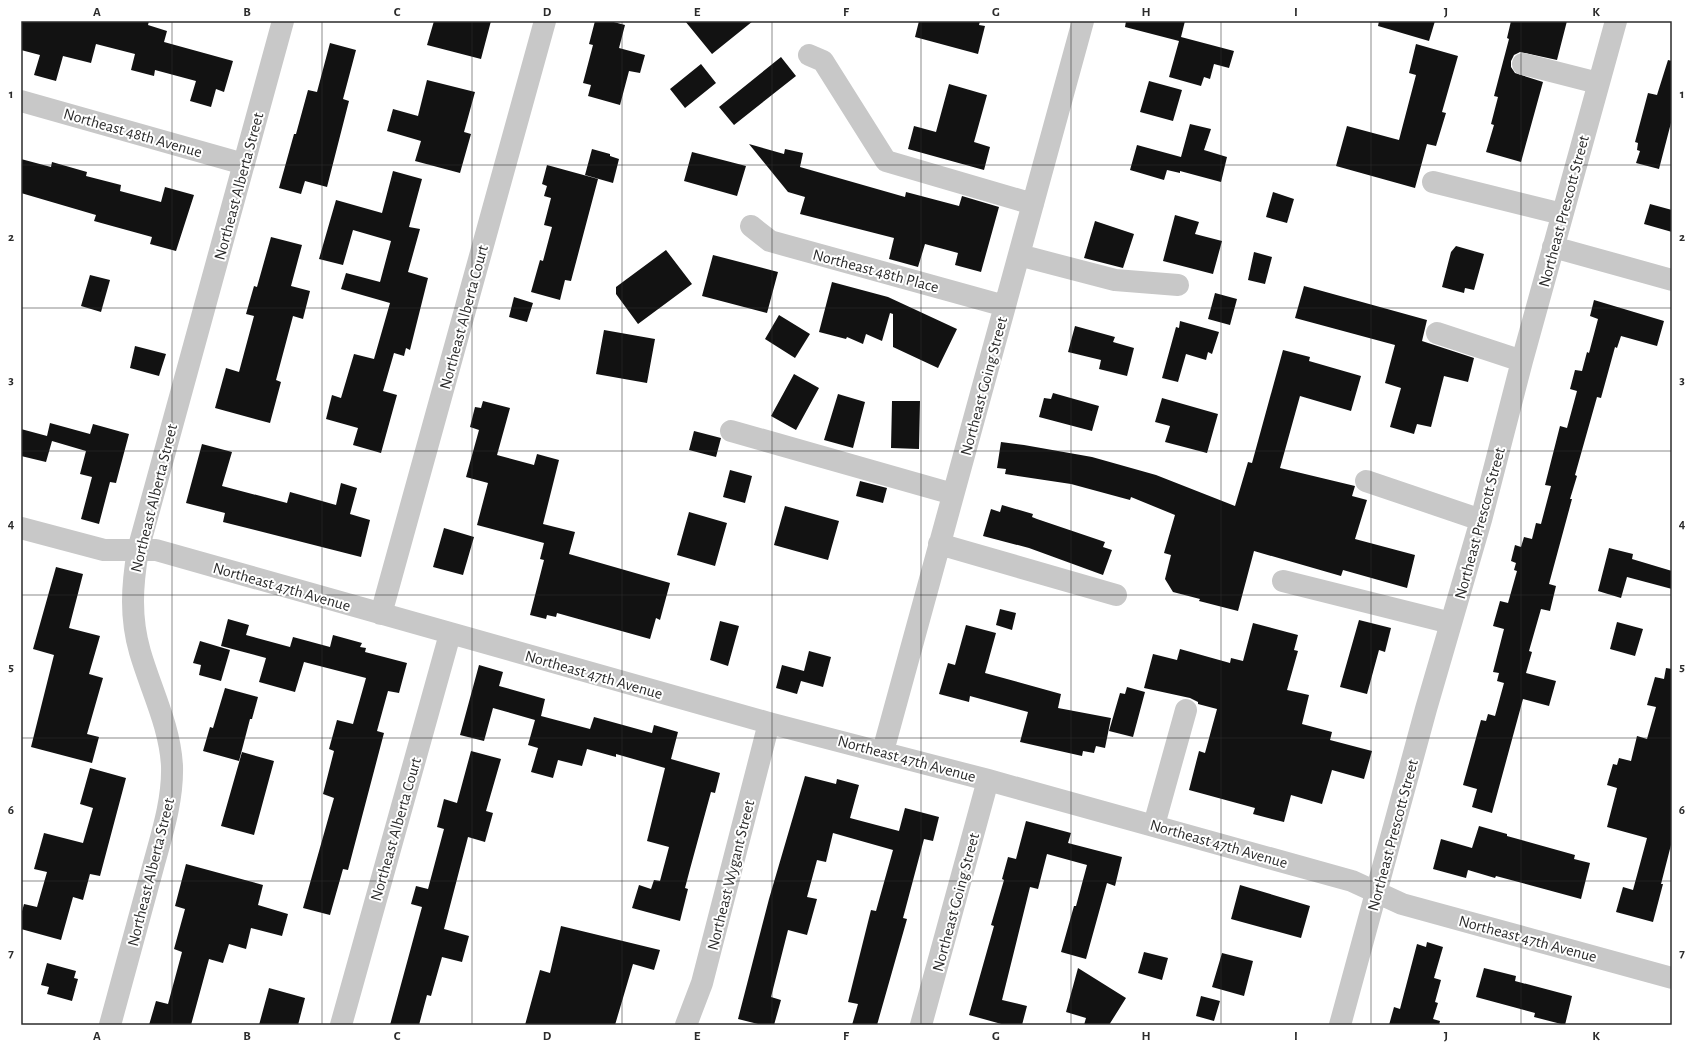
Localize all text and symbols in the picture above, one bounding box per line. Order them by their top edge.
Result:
text: A [93,6,101,19]
text: B [243,6,251,19]
text: C [394,6,401,19]
text: D [543,6,552,19]
text: E [694,6,701,19]
text: F [843,6,850,19]
text: G [992,6,1000,19]
text: H [1141,6,1151,19]
text: I [1294,6,1298,19]
text: J [1444,6,1448,19]
text: K [1592,6,1600,19]
text: 1 [9,88,13,101]
text: 1 [1680,88,1684,101]
street label: Northeast 48th Avenue [62,106,204,160]
street label: Northeast Alberta Street [212,111,266,262]
street label: Northeast Prescott Street [1536,134,1592,289]
text: 2 [8,231,14,244]
text: 2 [1679,231,1685,244]
street label: Northeast Alberta Court [437,243,491,391]
street label: Northeast 48th Place [811,246,941,295]
street label: Northeast Going Street [958,315,1010,457]
text: 3 [8,374,14,387]
text: 3 [1679,374,1685,387]
street label: Northeast Alberta Street [128,423,180,574]
street label: Northeast Prescott Street [1452,446,1508,601]
text: 4 [8,518,15,531]
text: 4 [1679,518,1686,531]
street label: Northeast 47th Avenue [211,560,352,614]
street label: Northeast 47th Avenue [523,648,664,702]
text: 5 [8,661,14,674]
text: 5 [1679,661,1685,674]
street label: Northeast 47th Avenue [836,733,978,785]
street label: Northeast Alberta Court [368,756,424,903]
street label: Northeast Prescott Street [1365,758,1421,913]
street label: Northeast Alberta Street [125,797,177,948]
street label: Northeast Wygant Street [705,798,758,952]
text: 6 [8,804,14,817]
text: 6 [1679,804,1685,817]
street label: Northeast 47th Avenue [1148,817,1289,871]
street label: Northeast Going Street [930,831,982,973]
street label: Northeast 47th Avenue [1457,913,1599,965]
text: 7 [8,947,14,960]
text: 7 [1679,947,1685,960]
text: A [93,1030,101,1043]
text: B [243,1030,251,1043]
text: C [394,1030,401,1043]
text: D [543,1030,552,1043]
text: E [694,1030,701,1043]
text: F [843,1030,850,1043]
text: G [992,1030,1000,1043]
text: H [1141,1030,1151,1043]
text: I [1294,1030,1298,1043]
text: J [1444,1030,1448,1043]
text: K [1592,1030,1600,1043]

